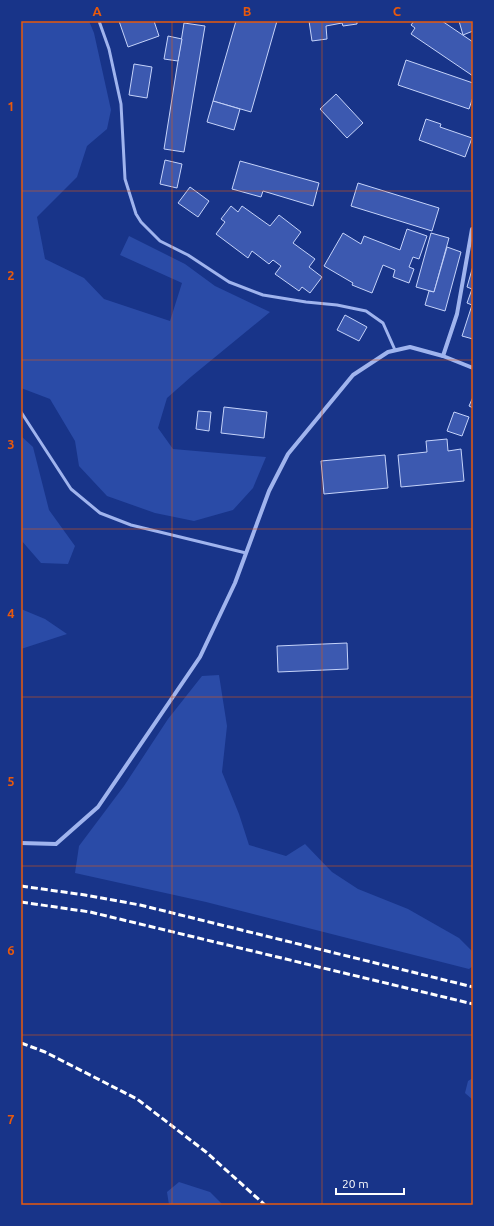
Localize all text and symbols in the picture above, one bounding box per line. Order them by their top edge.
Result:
text: A [92,4,102,18]
text: B [243,4,252,18]
text: C [393,4,402,18]
text: 1 [7,99,15,113]
text: 2 [7,268,15,282]
text: 3 [7,437,15,451]
text: 4 [7,606,15,620]
text: 5 [7,774,15,788]
text: 6 [7,943,15,957]
text: 7 [7,1112,15,1126]
scale bar [336,1170,404,1196]
text: 20 m [342,1177,369,1190]

